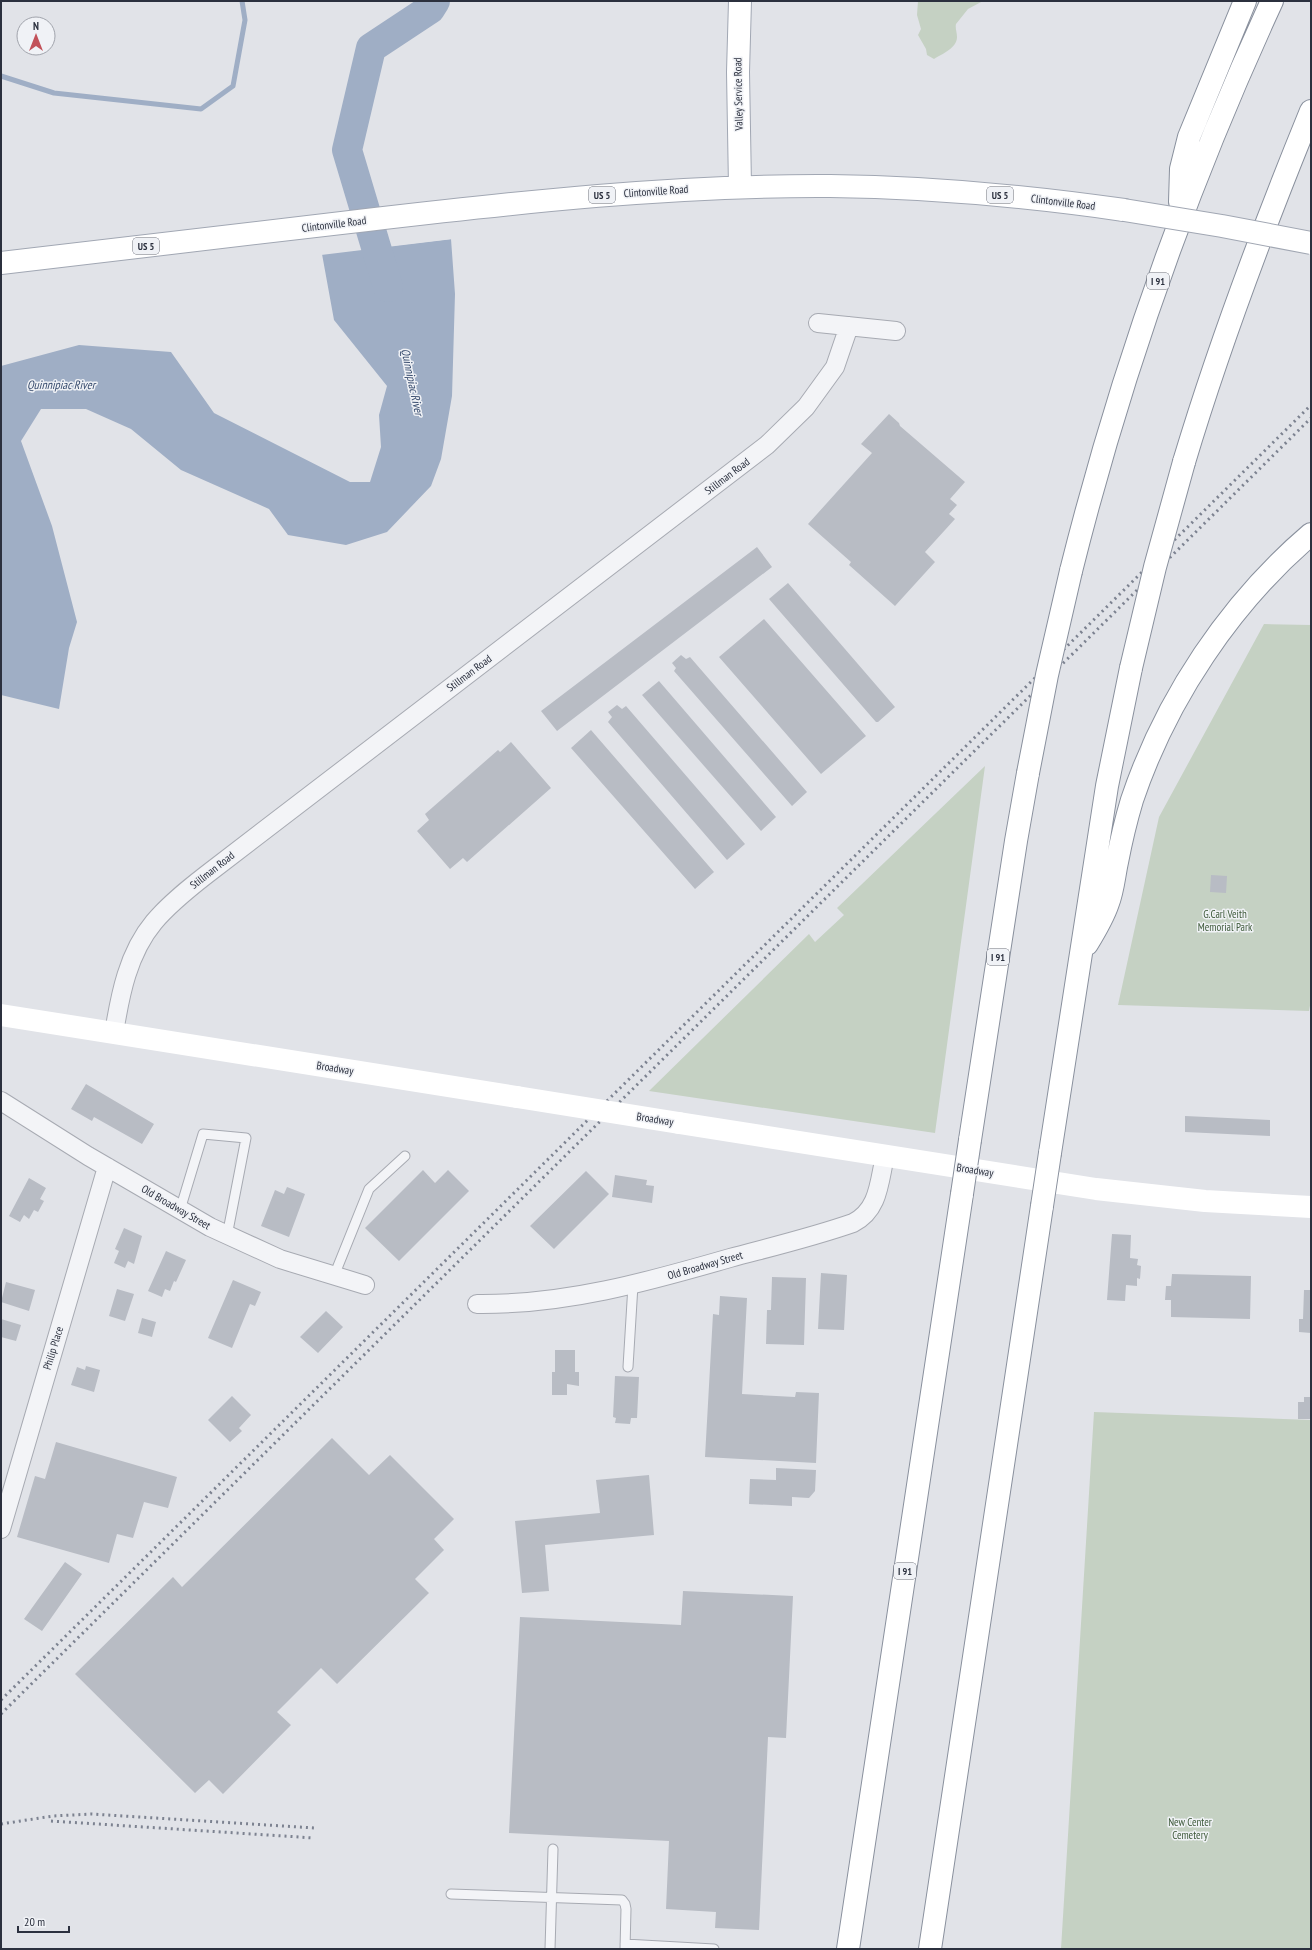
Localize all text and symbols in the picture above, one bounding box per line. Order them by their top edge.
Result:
north arrow [16,16,56,56]
text: N [33,19,39,33]
street label: Valley Service Road [730,57,746,132]
street label: Clintonville Road [623,182,689,200]
road number: US 5 [589,187,615,203]
road number: US 5 [987,187,1013,203]
street label: Clintonville Road [1030,191,1096,213]
street label: Clintonville Road [301,213,367,235]
road number: US 5 [133,238,159,254]
road number: I 91 [1147,273,1169,289]
water label: Quinnipiac River [398,347,427,418]
water label: Quinnipiac River [27,377,97,392]
street label: Stillman Road [702,454,752,497]
street label: Stillman Road [444,651,494,694]
street label: Stillman Road [187,848,237,892]
park label: G.Carl Veith Memorial Park [1198,907,1253,934]
road number: I 91 [987,949,1009,965]
street label: Broadway [316,1058,355,1078]
street label: Broadway [636,1109,675,1129]
street label: Broadway [956,1160,995,1180]
street label: Old Broadway Street [139,1182,213,1232]
street label: Old Broadway Street [666,1248,744,1282]
street label: Philip Place [40,1324,66,1371]
road number: I 91 [894,1563,916,1579]
park label: New Center Cemetery [1168,1815,1212,1842]
scale bar [18,1908,69,1934]
text: 20 m [24,1914,45,1929]

